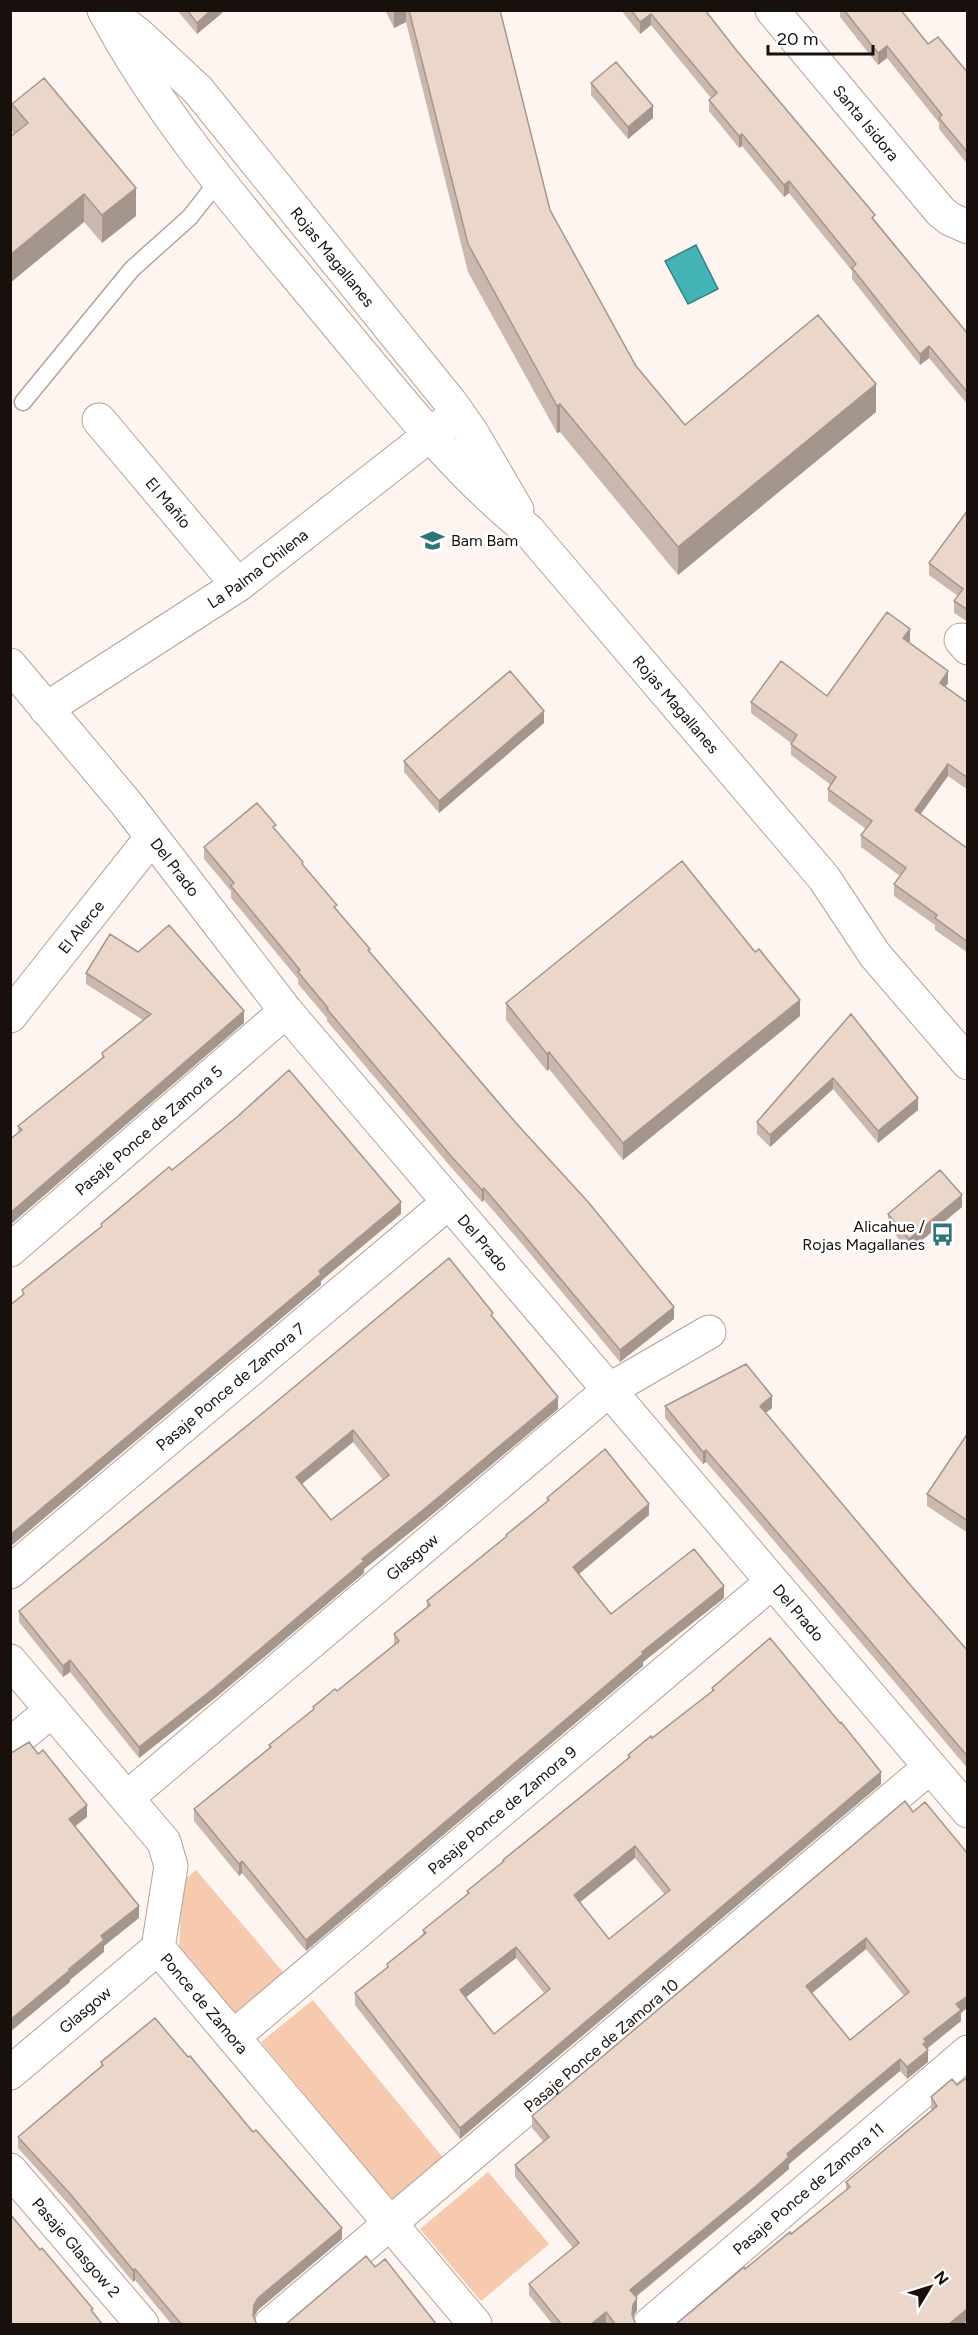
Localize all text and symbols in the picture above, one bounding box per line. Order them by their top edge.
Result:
scale bar [768,18,873,56]
text: 20 m [777,28,818,50]
street label: Santa Isidora [829,81,903,165]
street label: Rojas Magallanes [286,203,378,311]
street label: El Mañío [141,474,195,532]
street label: La Palma Chilena [204,525,312,612]
school or university icon: Bam Bam [420,527,446,553]
place label: Bam Bam [451,531,518,550]
street label: Rojas Magallanes [629,652,723,758]
street label: Del Prado [146,834,203,900]
street label: El Alerce [54,896,108,958]
street label: Pasaje Ponce de Zamora 5 [71,1062,226,1200]
street label: Del Prado [454,1211,513,1275]
place label: Alicahue / Rojas Magallanes [802,1217,925,1254]
bus stop icon: Alicahue / Rojas Magallanes [930,1222,956,1248]
street label: Pasaje Ponce de Zamora 7 [152,1319,309,1455]
street label: Glasgow [382,1529,443,1584]
street label: Del Prado [769,1580,828,1645]
street label: Pasaje Ponce de Zamora 9 [424,1742,581,1878]
street label: Ponce de Zamora [156,1949,252,2058]
street label: Pasaje Ponce de Zamora 10 [520,1975,682,2116]
street label: Glasgow [55,1982,115,2038]
street label: Pasaje Ponce de Zamora 11 [729,2119,888,2259]
street label: Pasaje Glasgow 2 [28,2194,124,2301]
north arrow [900,2257,960,2317]
text: N [930,2267,953,2289]

